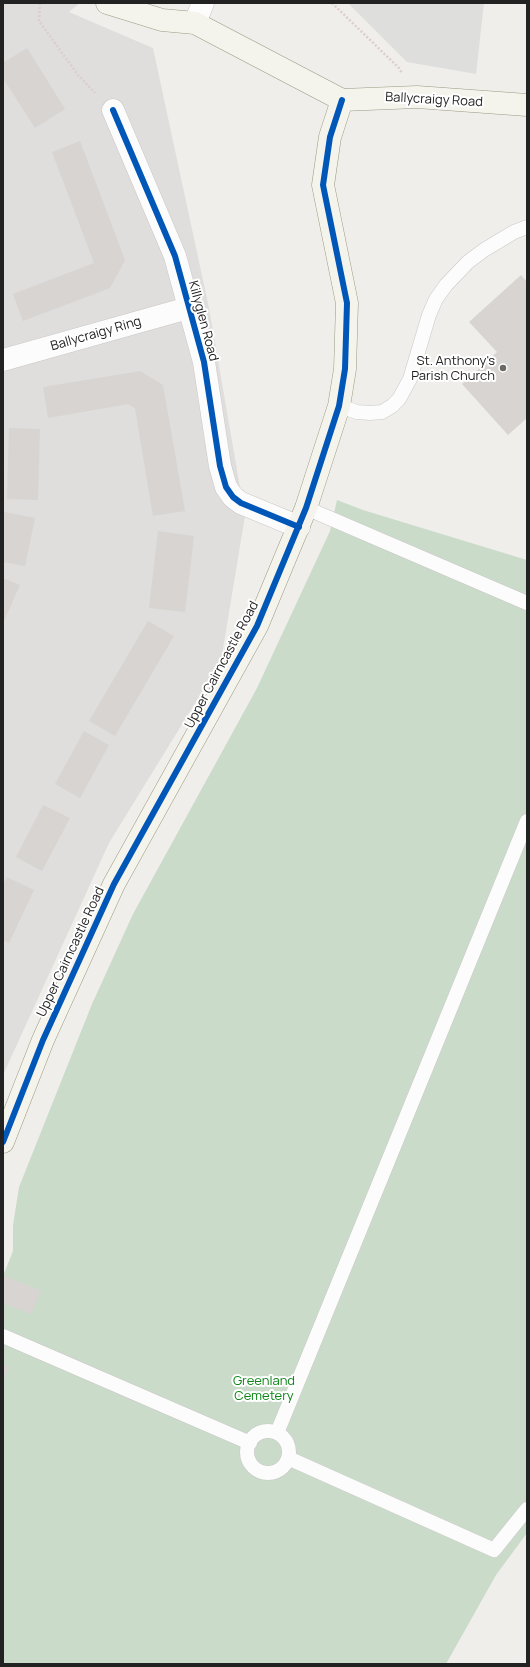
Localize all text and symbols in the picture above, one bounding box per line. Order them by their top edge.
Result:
street label: Ballycraigy Road [385,90,483,110]
street label: Killyglen Road [185,279,221,363]
street label: Ballycraigy Ring [49,314,143,354]
place label: St. Anthony's Parish Church [411,353,495,384]
marker: St. Anthony's Parish Church [498,363,508,373]
street label: Upper Cairncastle Road [182,599,262,731]
street label: Upper Cairncastle Road [34,884,108,1020]
park label: Greenland Cemetery [233,1373,295,1404]

